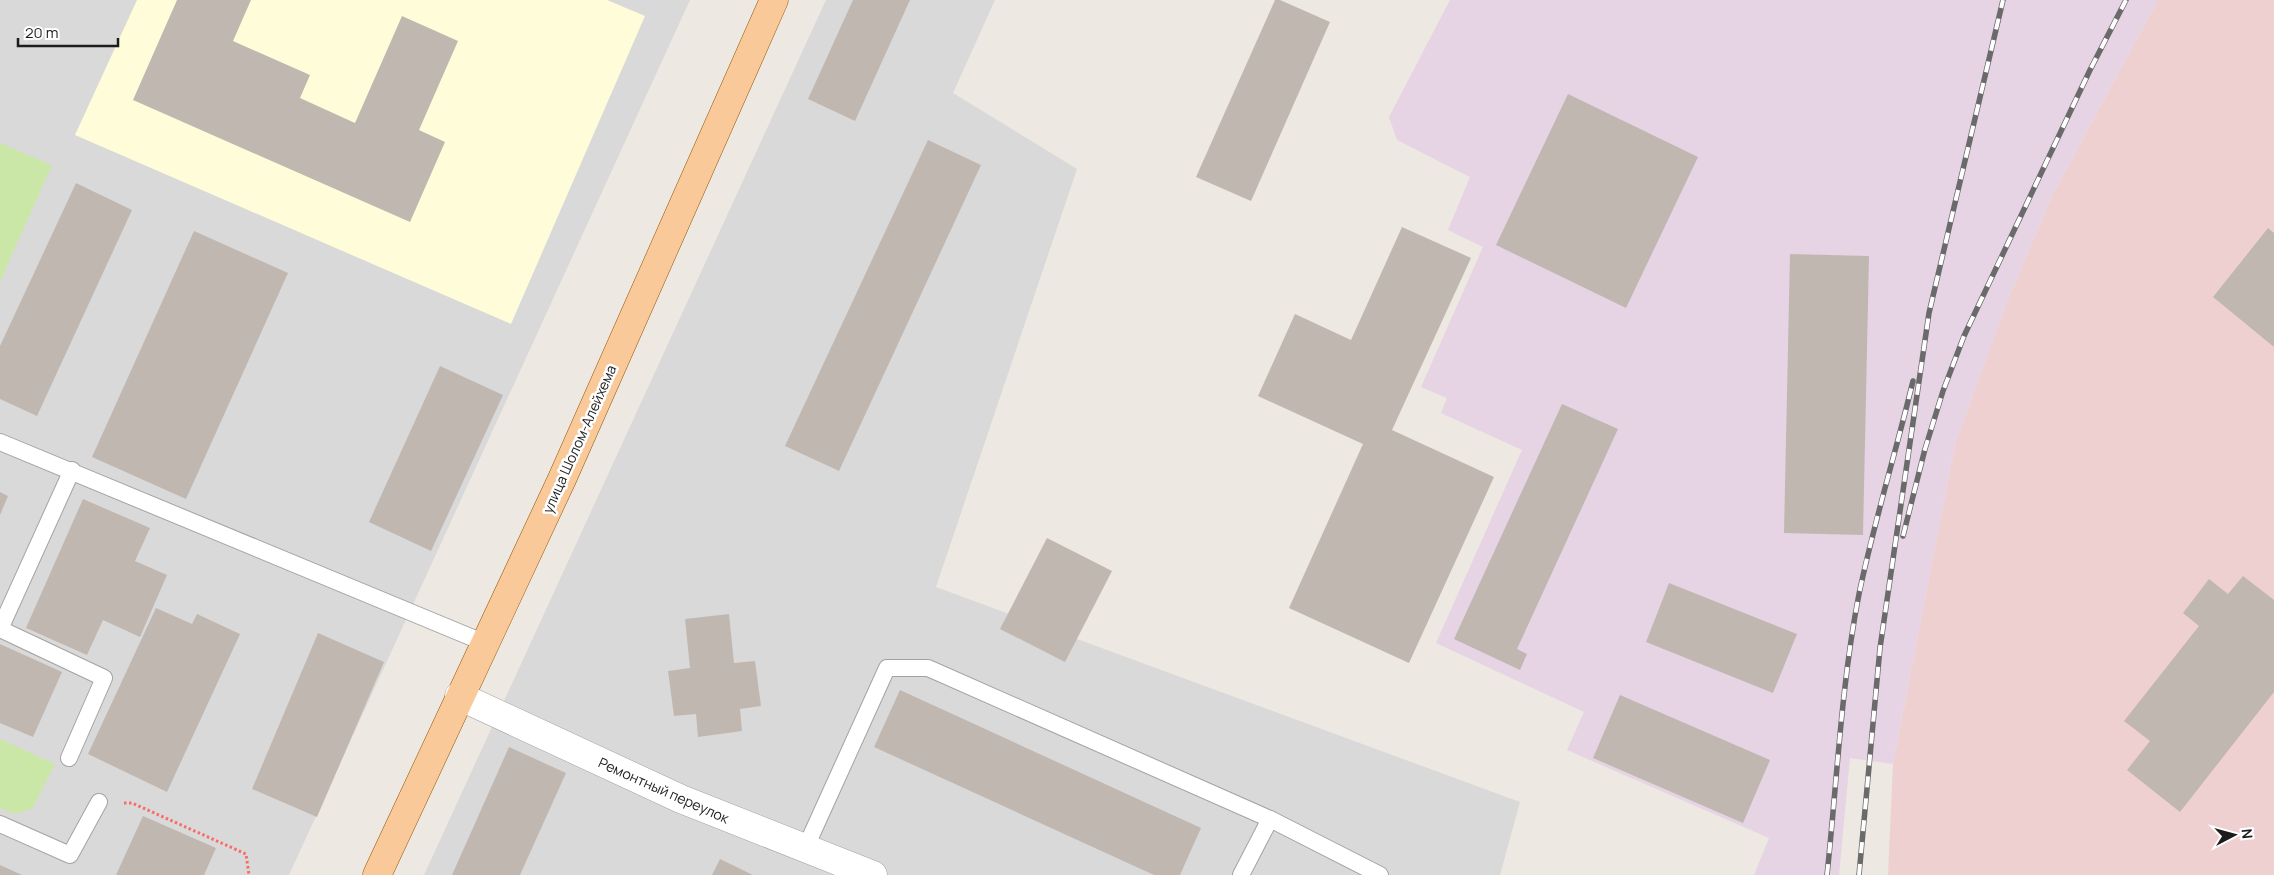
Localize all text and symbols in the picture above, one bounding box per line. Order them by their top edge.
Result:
scale bar [18,15,118,47]
text: 20 m [25,22,58,43]
street label: улица Шолом-Алейхема [538,362,620,516]
street label: Ремонтный переулок [596,753,733,828]
north arrow [2209,810,2259,860]
text: N [2237,828,2257,840]

